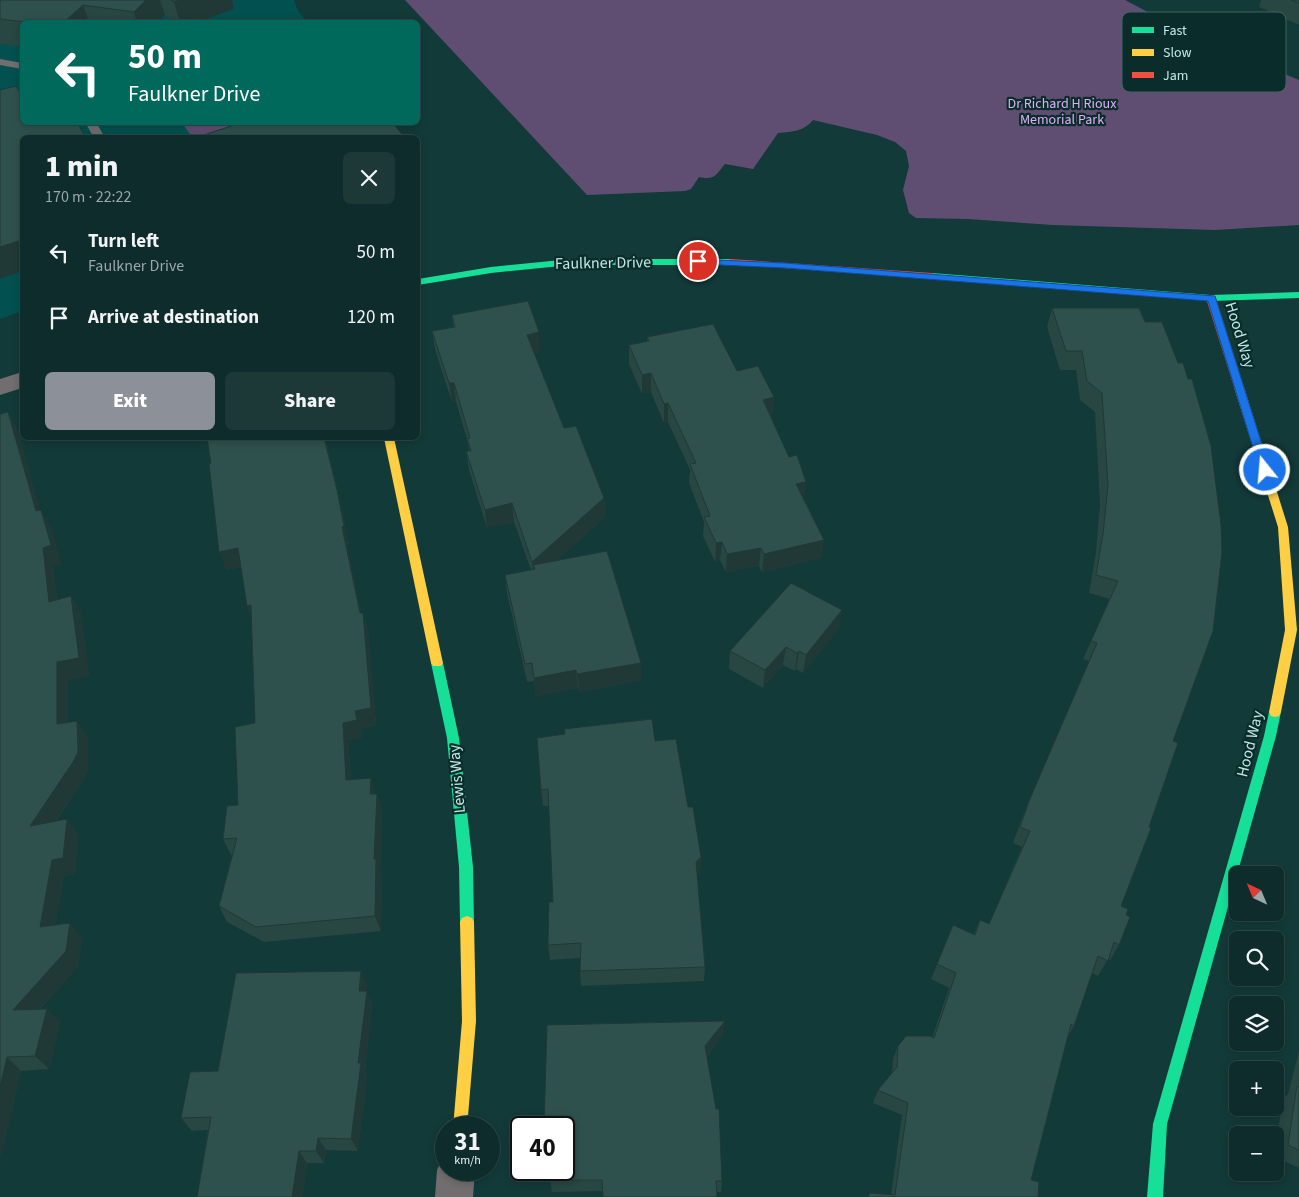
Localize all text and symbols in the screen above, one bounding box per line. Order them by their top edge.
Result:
legend [1122,12,1286,92]
text: Fast [1163,21,1187,41]
text: 50 m [128,32,202,82]
icon: left [45,40,110,105]
text: Slow [1163,43,1192,63]
text: Jam [1163,66,1188,86]
text: Faulkner Drive [128,78,260,110]
park label: Dr Richard H Rioux Memorial Park [1008,94,1117,130]
text: 1 min [45,145,119,188]
button: close [343,152,395,204]
text: 170 m · 22:22 [45,186,132,208]
text: Turn left [88,228,159,255]
icon: left [45,239,73,267]
text: 50 m [357,239,395,266]
pin [677,240,719,282]
icon: arrive [684,247,712,275]
street label: Faulkner Drive [555,251,651,275]
text: Faulkner Drive [88,255,184,277]
street label: Hood Way [1220,299,1261,371]
icon: arrive [45,304,73,332]
text: Arrive at destination [88,304,259,331]
text: 120 m [347,304,395,331]
button: Exit [45,372,215,430]
button: Share [225,372,395,430]
position arrow [1238,443,1290,495]
street label: Hood Way [1231,708,1269,780]
street label: Lewis Way [443,743,471,814]
north arrow [1229,866,1284,921]
map controls [1229,866,1284,1181]
button: search [1229,931,1284,986]
button: layers [1229,996,1284,1051]
button: + [1229,1061,1284,1116]
speed limit sign: 40 [510,1116,575,1181]
text: 31 [454,1124,481,1160]
button: − [1229,1126,1284,1181]
text: km/h [454,1152,481,1169]

